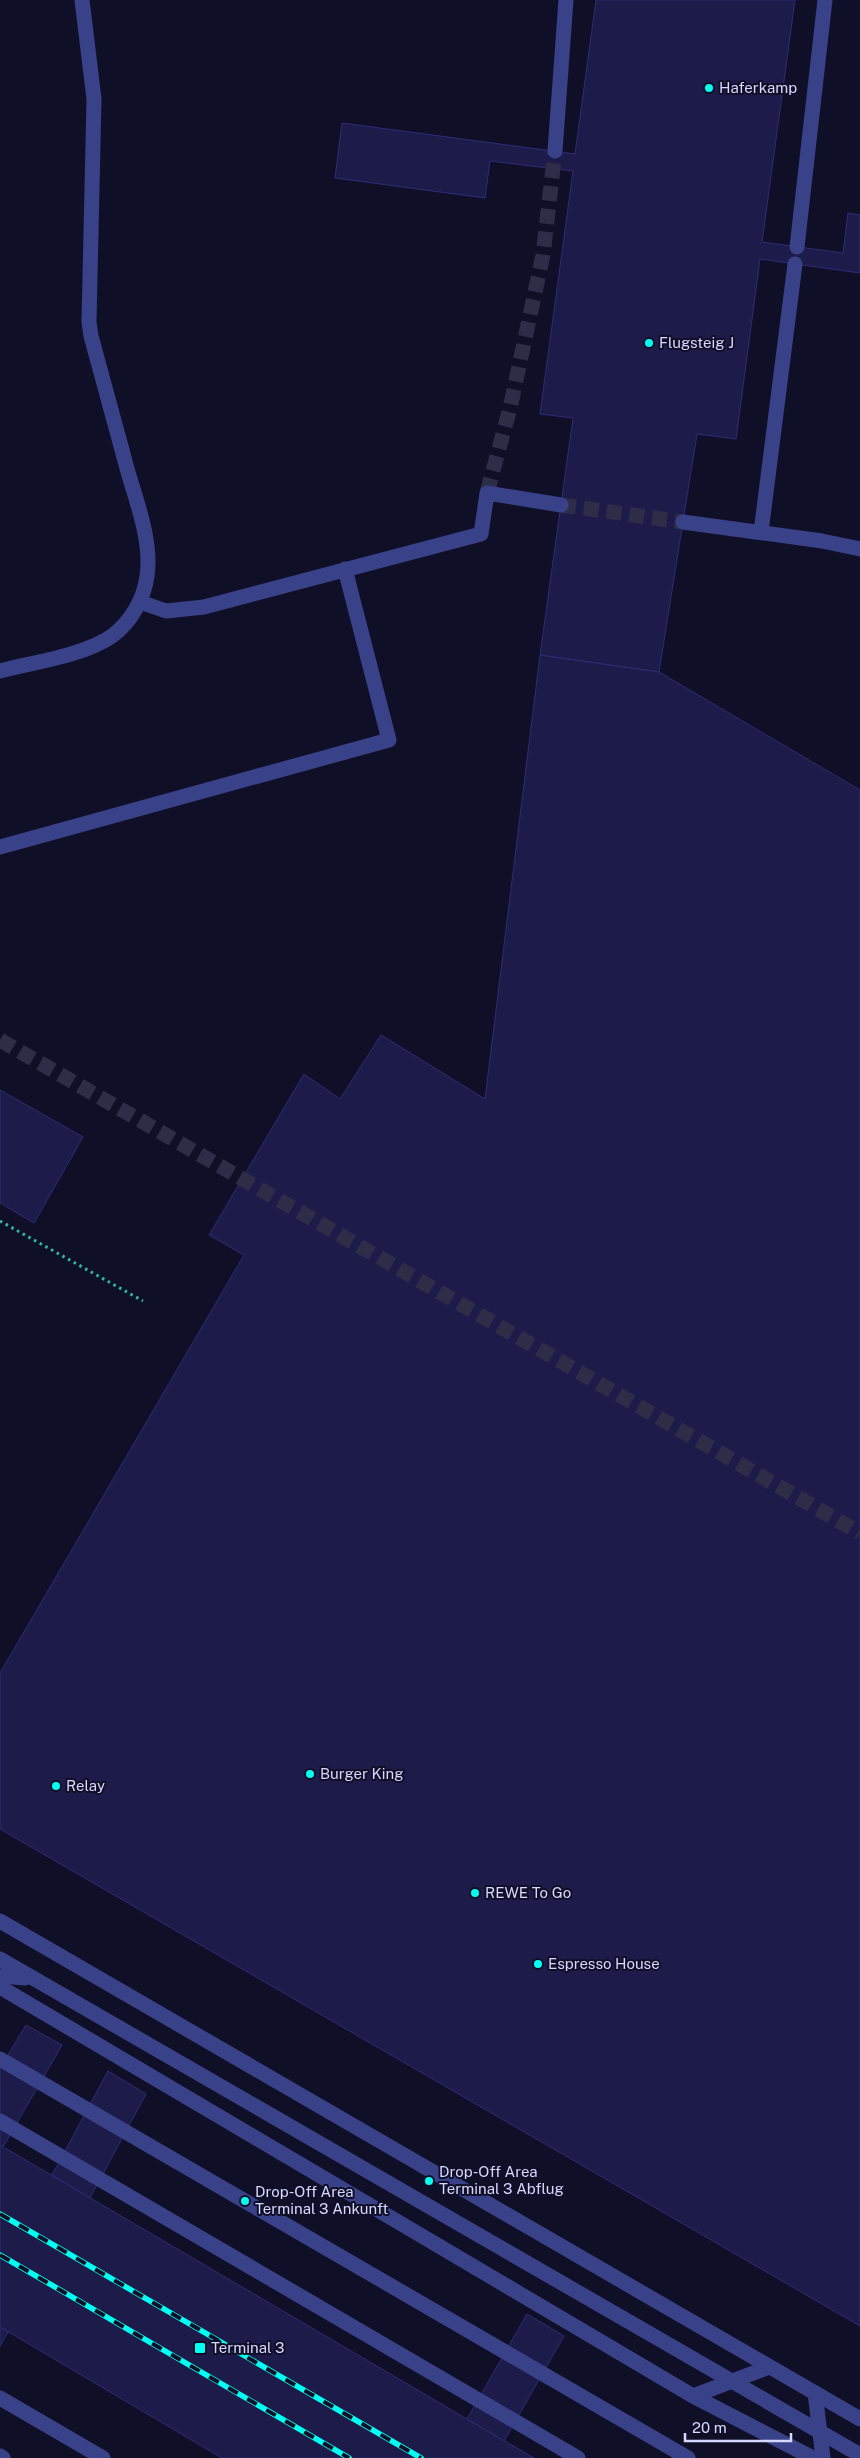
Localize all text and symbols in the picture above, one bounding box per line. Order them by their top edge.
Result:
place label: Haferkamp [719,79,797,96]
marker: Haferkamp [703,82,715,94]
place label: Flugsteig J [659,334,734,351]
marker: Flugsteig J [643,337,655,349]
place label: Burger King [320,1765,404,1782]
marker: Burger King [304,1768,316,1780]
place label: Relay [66,1777,105,1794]
marker: Relay [50,1780,62,1792]
place label: REWE To Go [485,1884,571,1901]
marker: REWE To Go [469,1887,481,1899]
place label: Espresso House [548,1955,660,1972]
marker: Espresso House [532,1958,544,1970]
place label: Drop-Off Area Terminal 3 Abflug [439,2163,564,2197]
marker: Drop-Off Area Terminal 3 Abflug [423,2175,435,2187]
place label: Drop-Off Area Terminal 3 Ankunft [255,2183,388,2217]
marker: Drop-Off Area Terminal 3 Ankunft [239,2195,251,2207]
place label: Terminal 3 [211,2339,285,2356]
marker: Terminal 3 [193,2341,207,2355]
scale bar [685,2410,791,2442]
text: 20 m [692,2419,727,2436]

